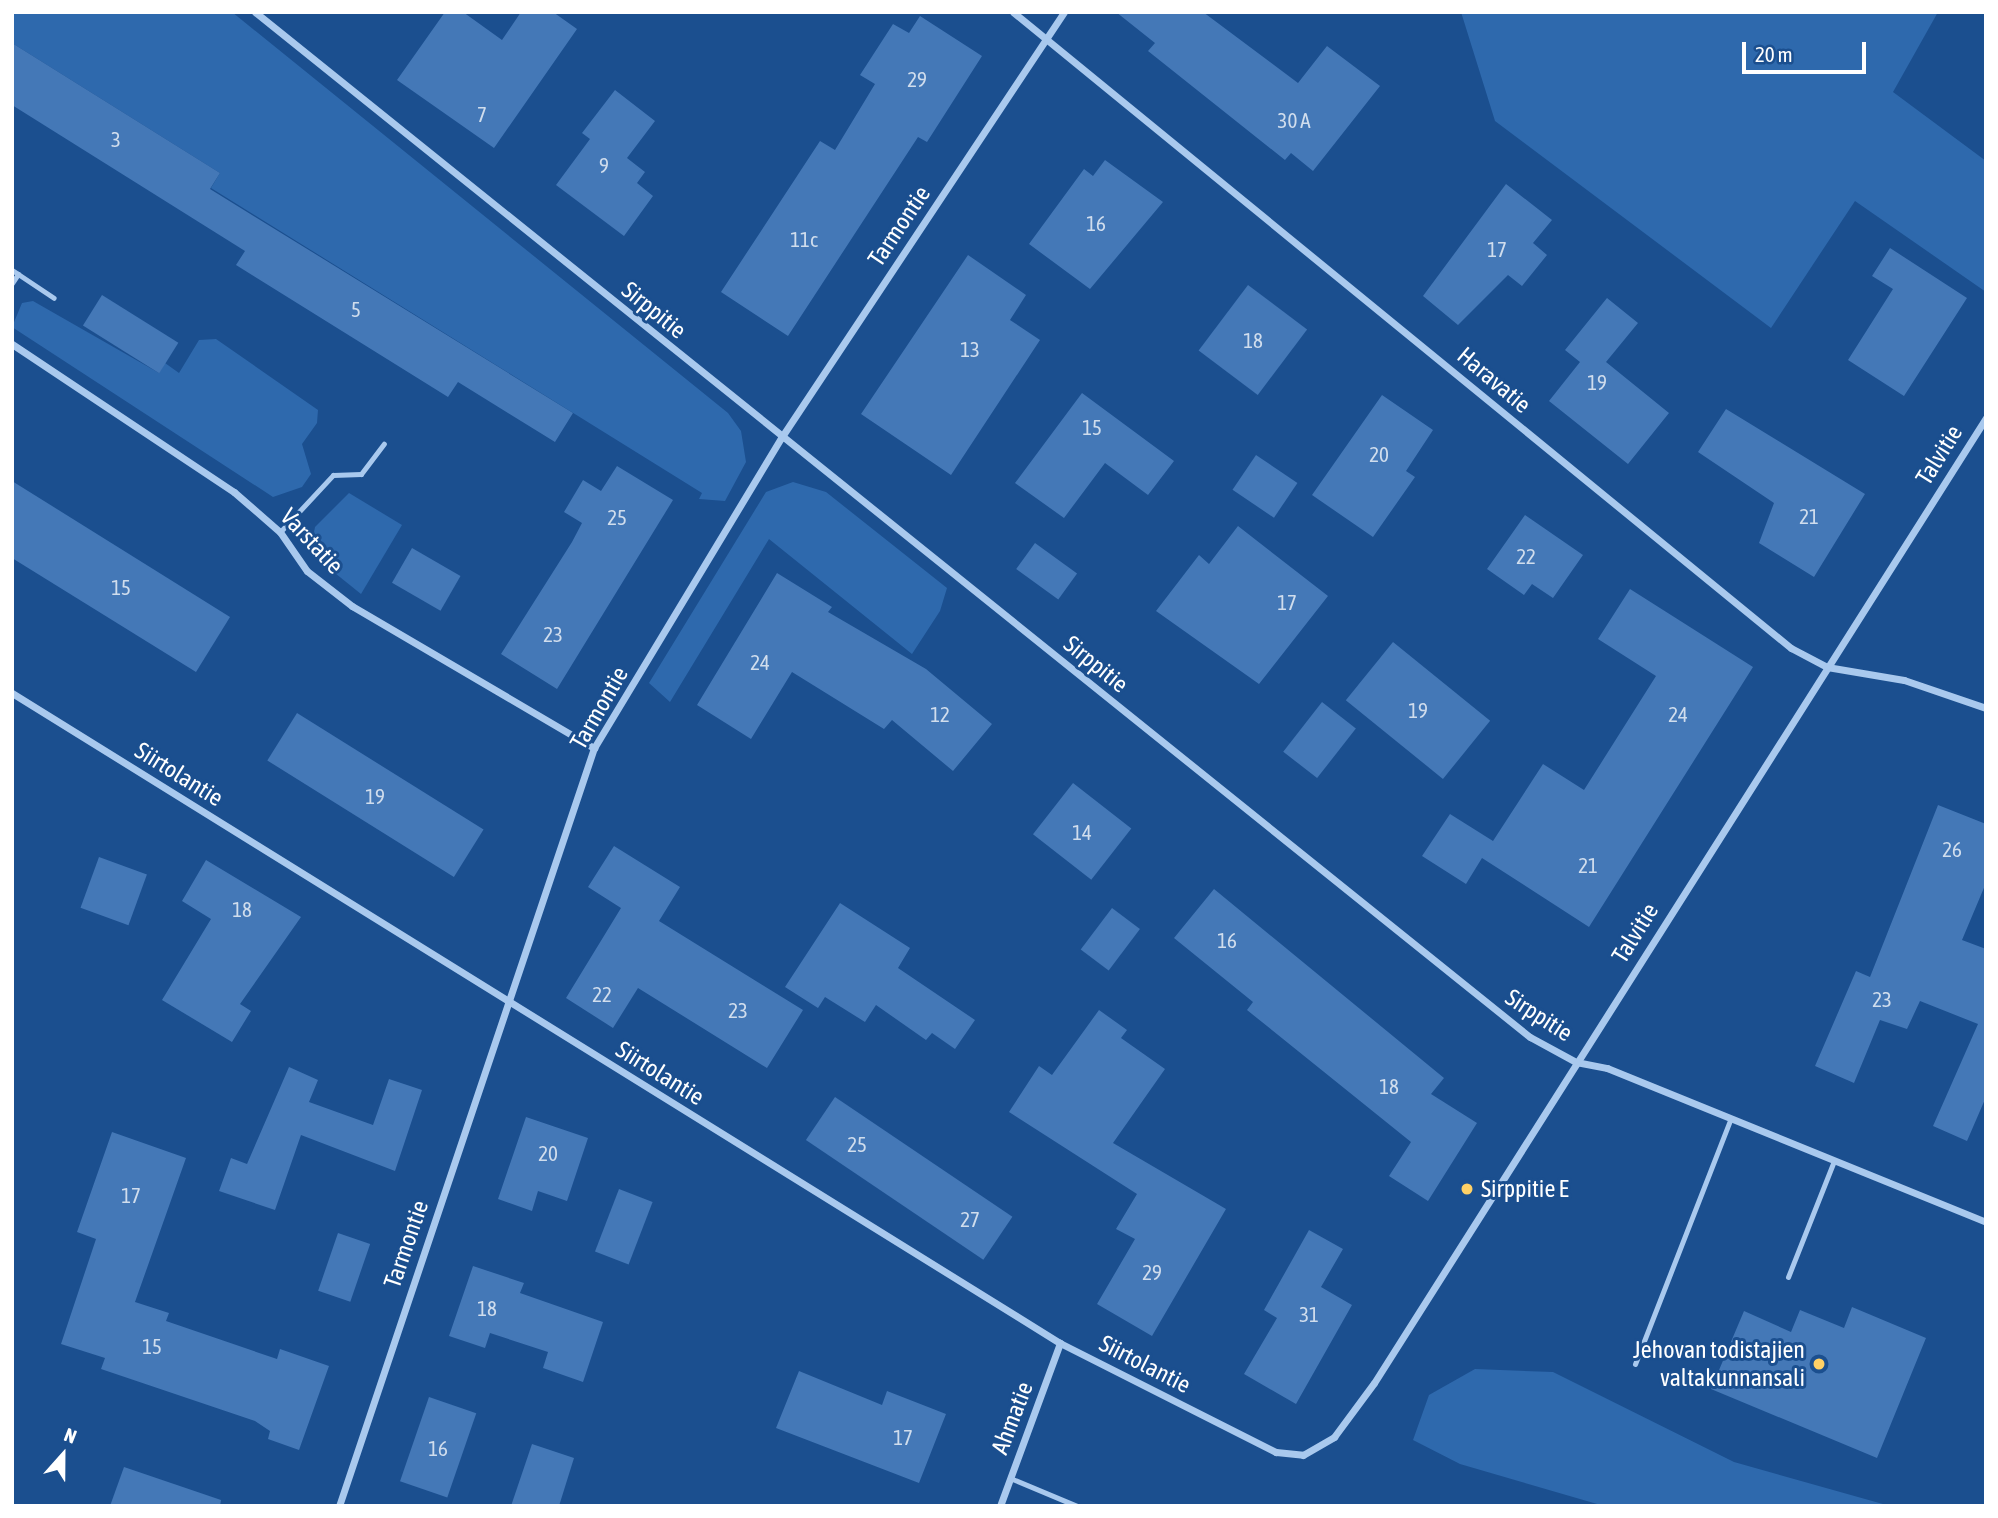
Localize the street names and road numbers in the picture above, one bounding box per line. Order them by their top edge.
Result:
street label: Tarmontie [862,180,936,272]
street label: Sirppitie [616,275,692,345]
street label: Haravatie [1451,341,1537,419]
street label: Talvitie [1910,420,1968,490]
street label: Varstatie [274,502,350,580]
street label: Sirppitie [1058,629,1134,699]
street label: Tarmontie [564,662,634,754]
street label: Siirtolantie [130,736,228,812]
street label: Talvitie [1606,898,1664,968]
street label: Sirppitie [1500,983,1578,1047]
street label: Siirtolantie [611,1035,709,1111]
street label: Tarmontie [378,1196,434,1292]
street label: Siirtolantie [1095,1329,1195,1399]
street label: Ahmatie [985,1378,1039,1458]

